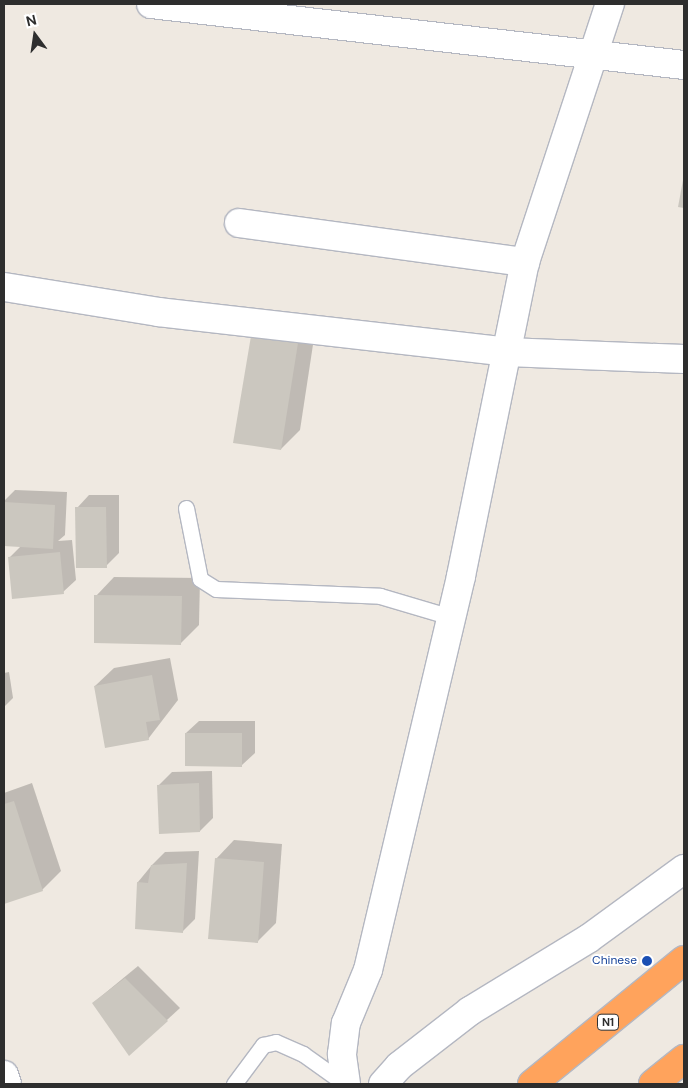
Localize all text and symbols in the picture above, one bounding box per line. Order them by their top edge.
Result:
north arrow [10,10,60,60]
text: N [24,10,39,30]
place label: Chinese [592,954,637,968]
marker: Chinese [641,955,653,967]
road number: N1 [597,1014,619,1030]

